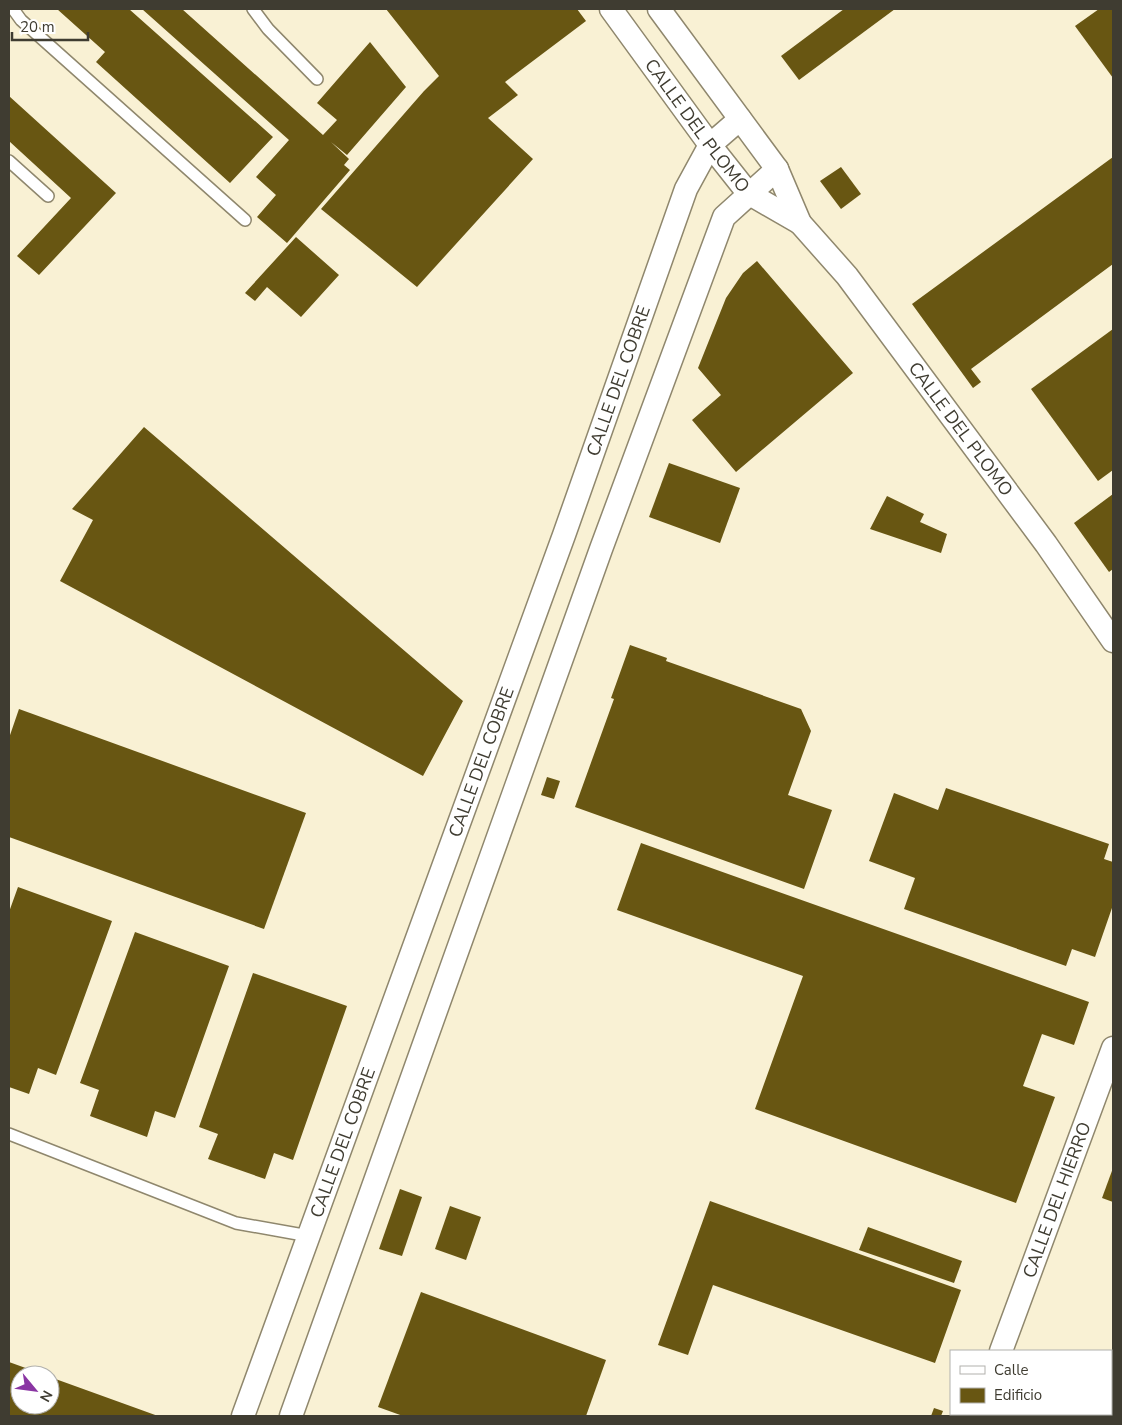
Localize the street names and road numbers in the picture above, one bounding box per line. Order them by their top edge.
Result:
street label: CALLE DEL PLOMO [639,54,755,198]
street label: CALLE DEL COBRE [581,302,656,460]
street label: CALLE DEL PLOMO [903,357,1018,501]
street label: CALLE DEL COBRE [443,684,520,840]
street label: CALLE DEL COBRE [304,1064,381,1221]
street label: CALLE DEL HIERRO [1017,1119,1097,1281]

